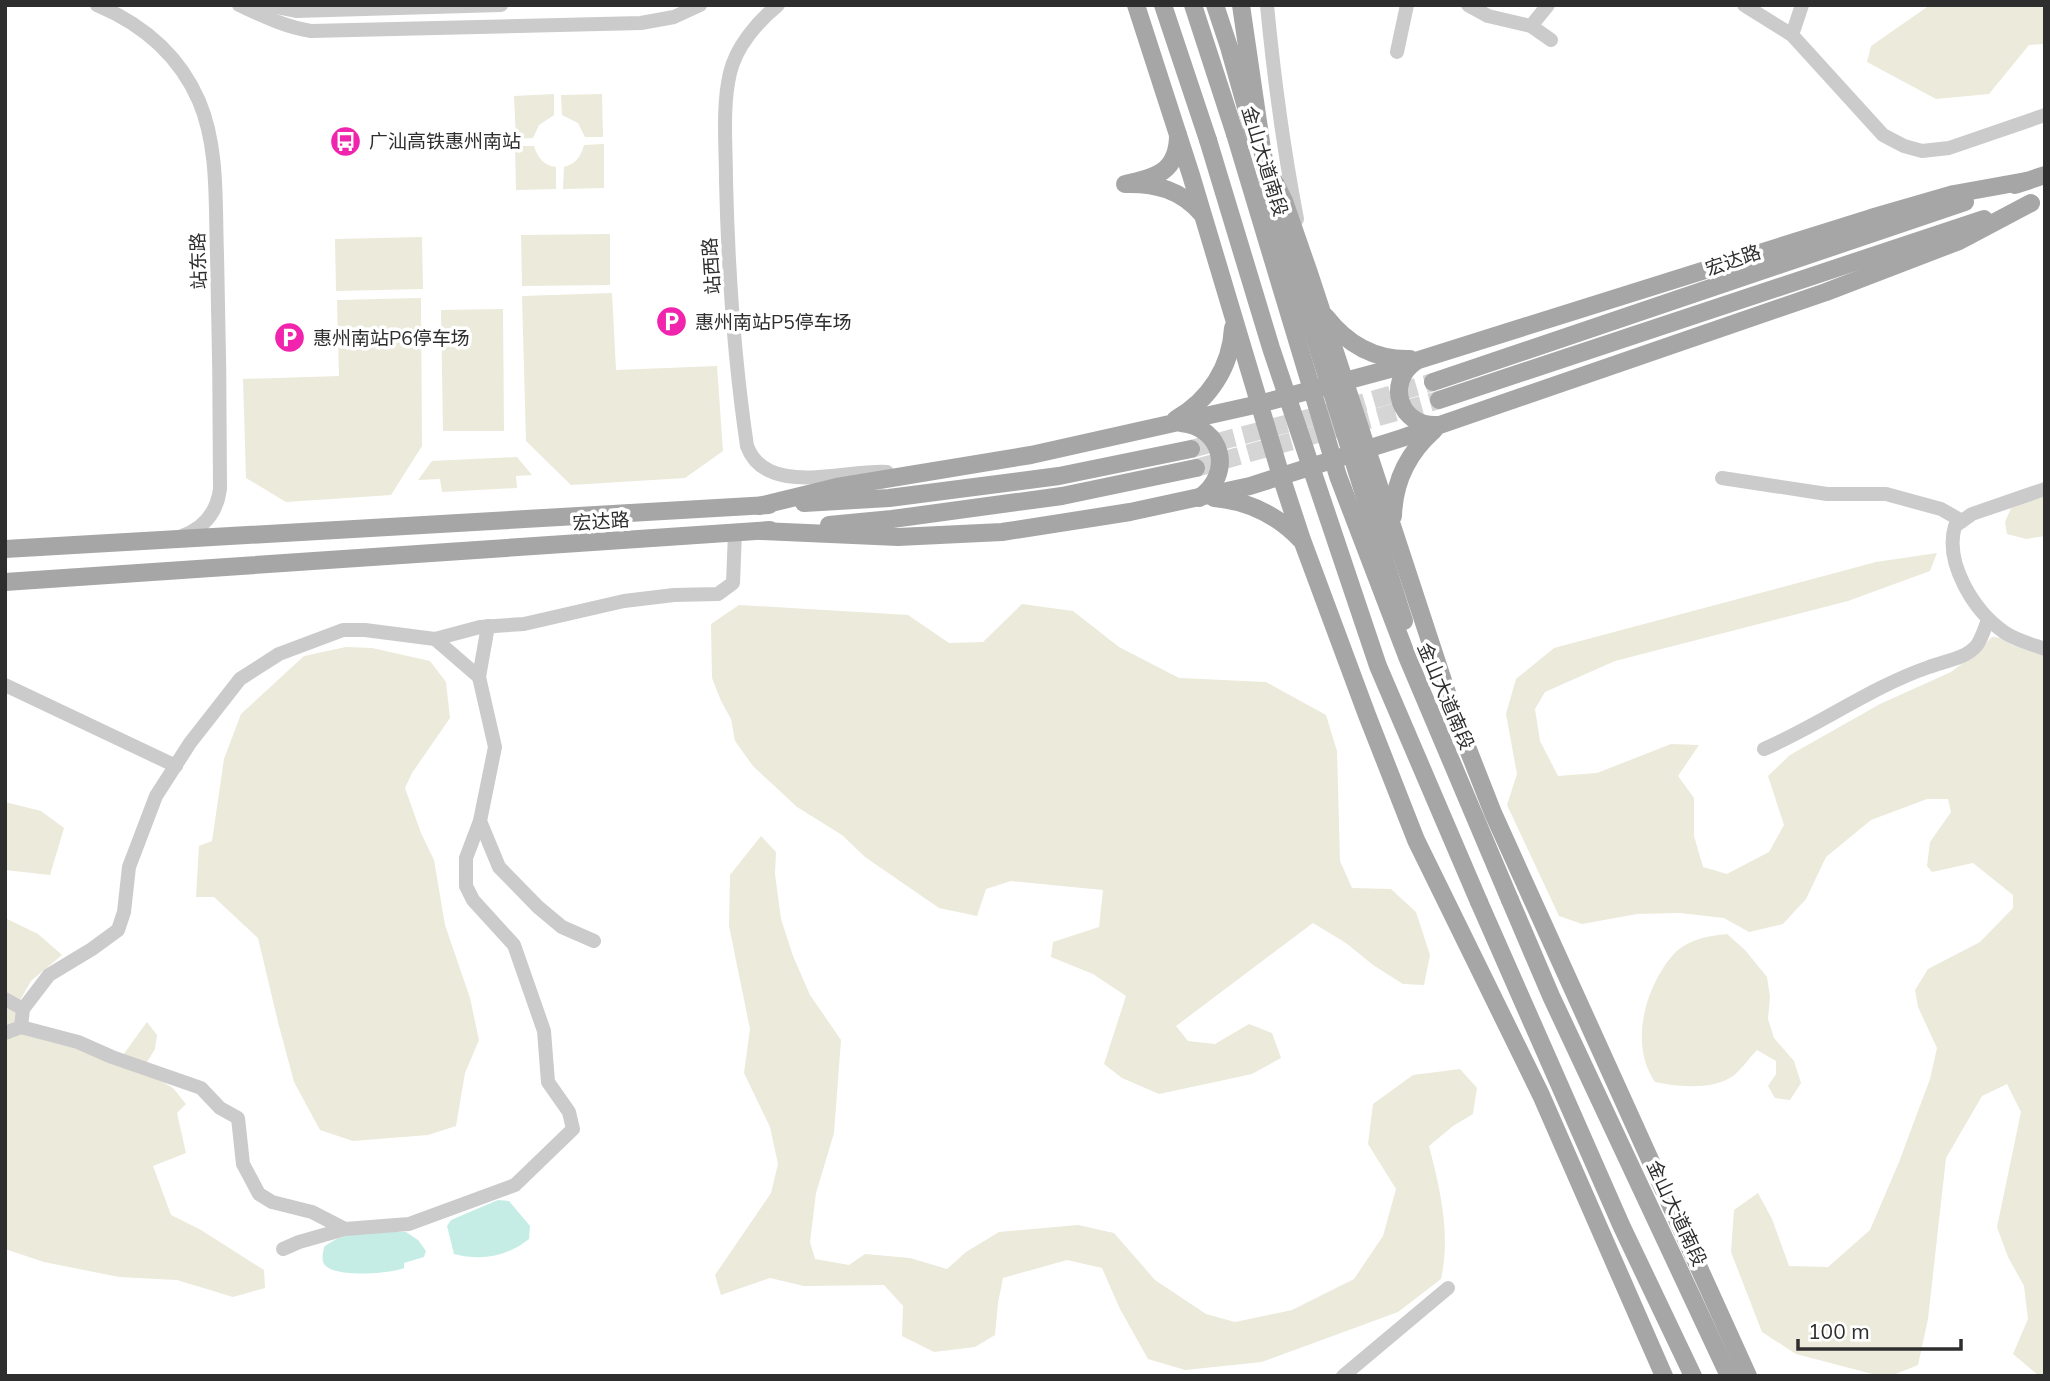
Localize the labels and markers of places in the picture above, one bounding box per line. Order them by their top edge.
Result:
bus stop icon: 广汕高铁惠州南站 [329,124,363,158]
place label: 广汕高铁惠州南站 [369,129,521,153]
parking icon: 惠州南站P5停车场 [655,305,689,339]
place label: 惠州南站P5停车场 [695,310,852,334]
parking icon: 惠州南站P6停车场 [273,321,307,355]
place label: 惠州南站P6停车场 [313,326,470,350]

